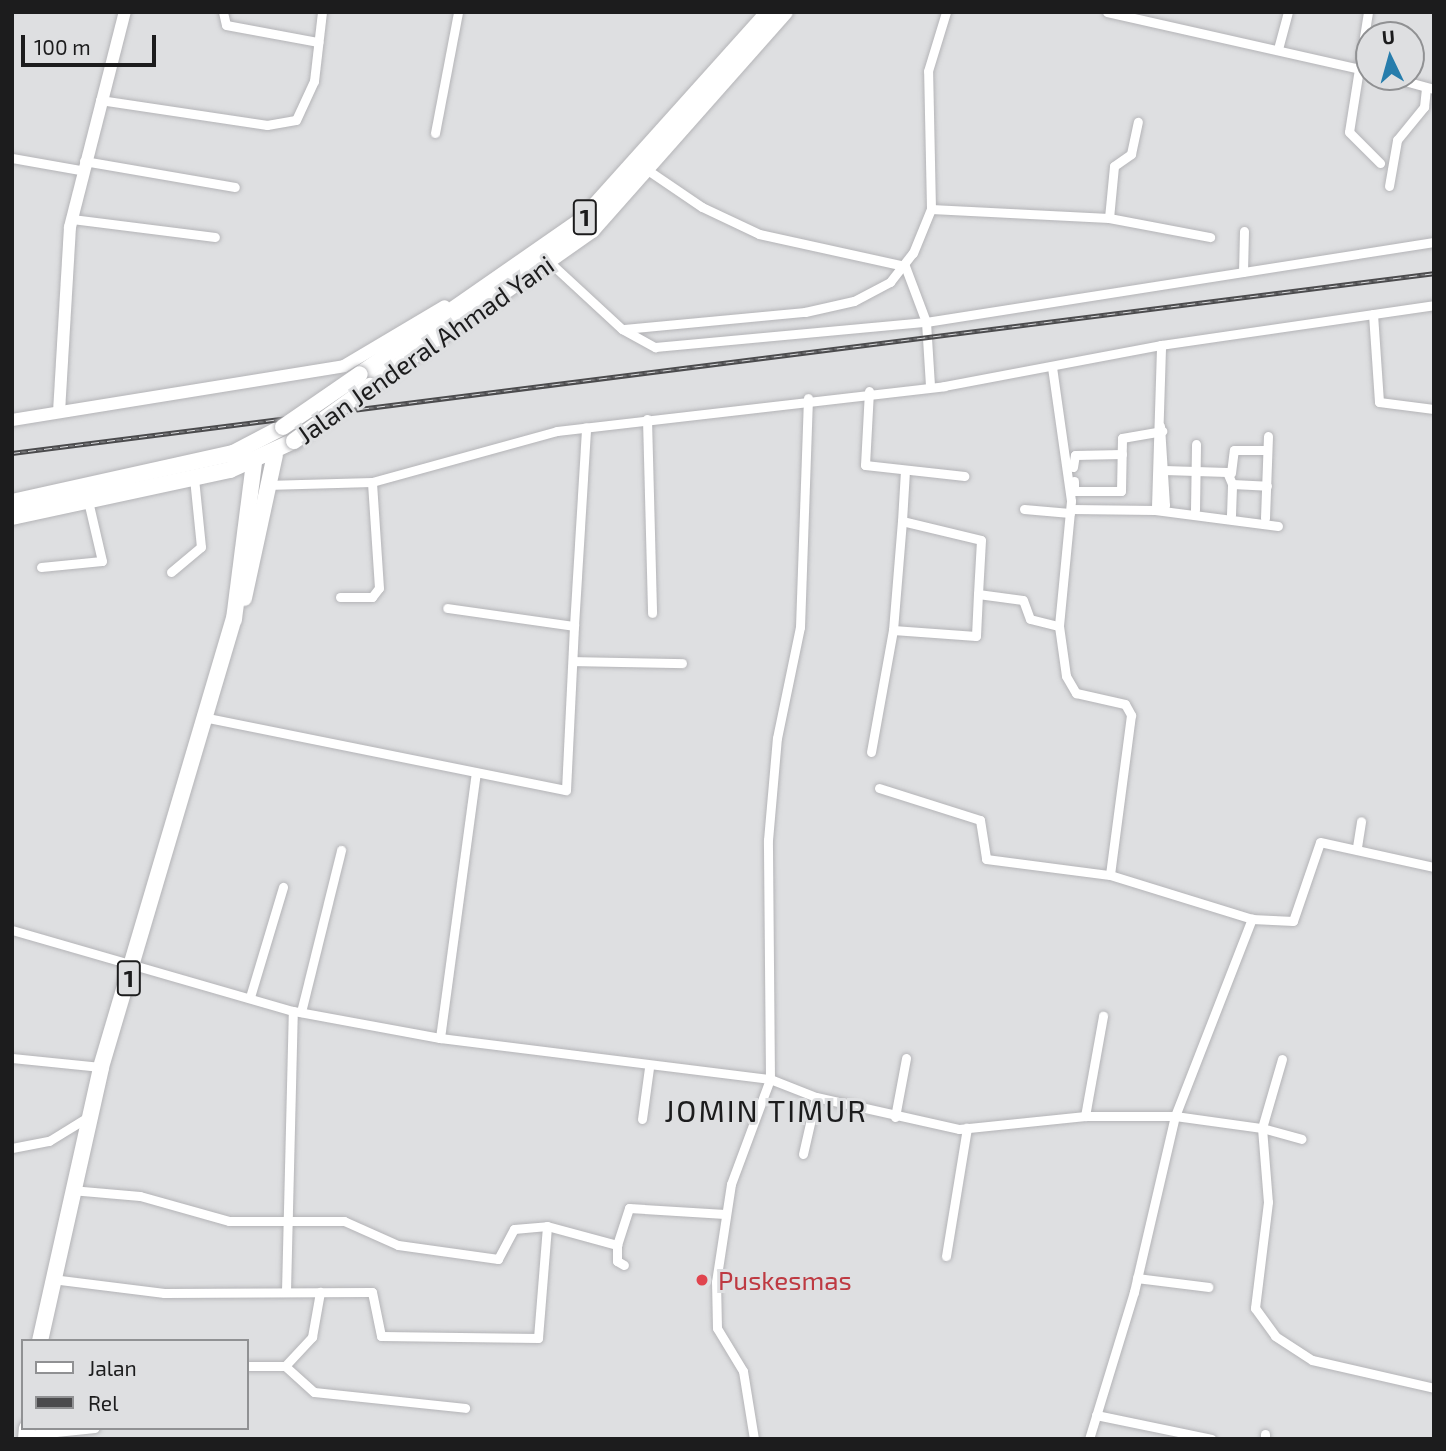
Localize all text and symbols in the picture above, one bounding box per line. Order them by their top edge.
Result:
scale bar [24,21,159,65]
north arrow [1355,21,1425,91]
text: U [1381,25,1396,49]
text: 100 m [34,34,91,59]
road number: 1 [573,196,597,238]
street label: Jalan Jenderal Ahmad Yani [289,248,561,450]
road number: 1 [117,958,141,998]
district label: JOMIN TIMUR [665,1092,867,1128]
place label: Puskesmas [718,1264,852,1296]
marker: Puskesmas [692,1270,712,1290]
legend [21,1339,248,1430]
text: Jalan [88,1355,137,1380]
text: Rel [88,1390,118,1415]

